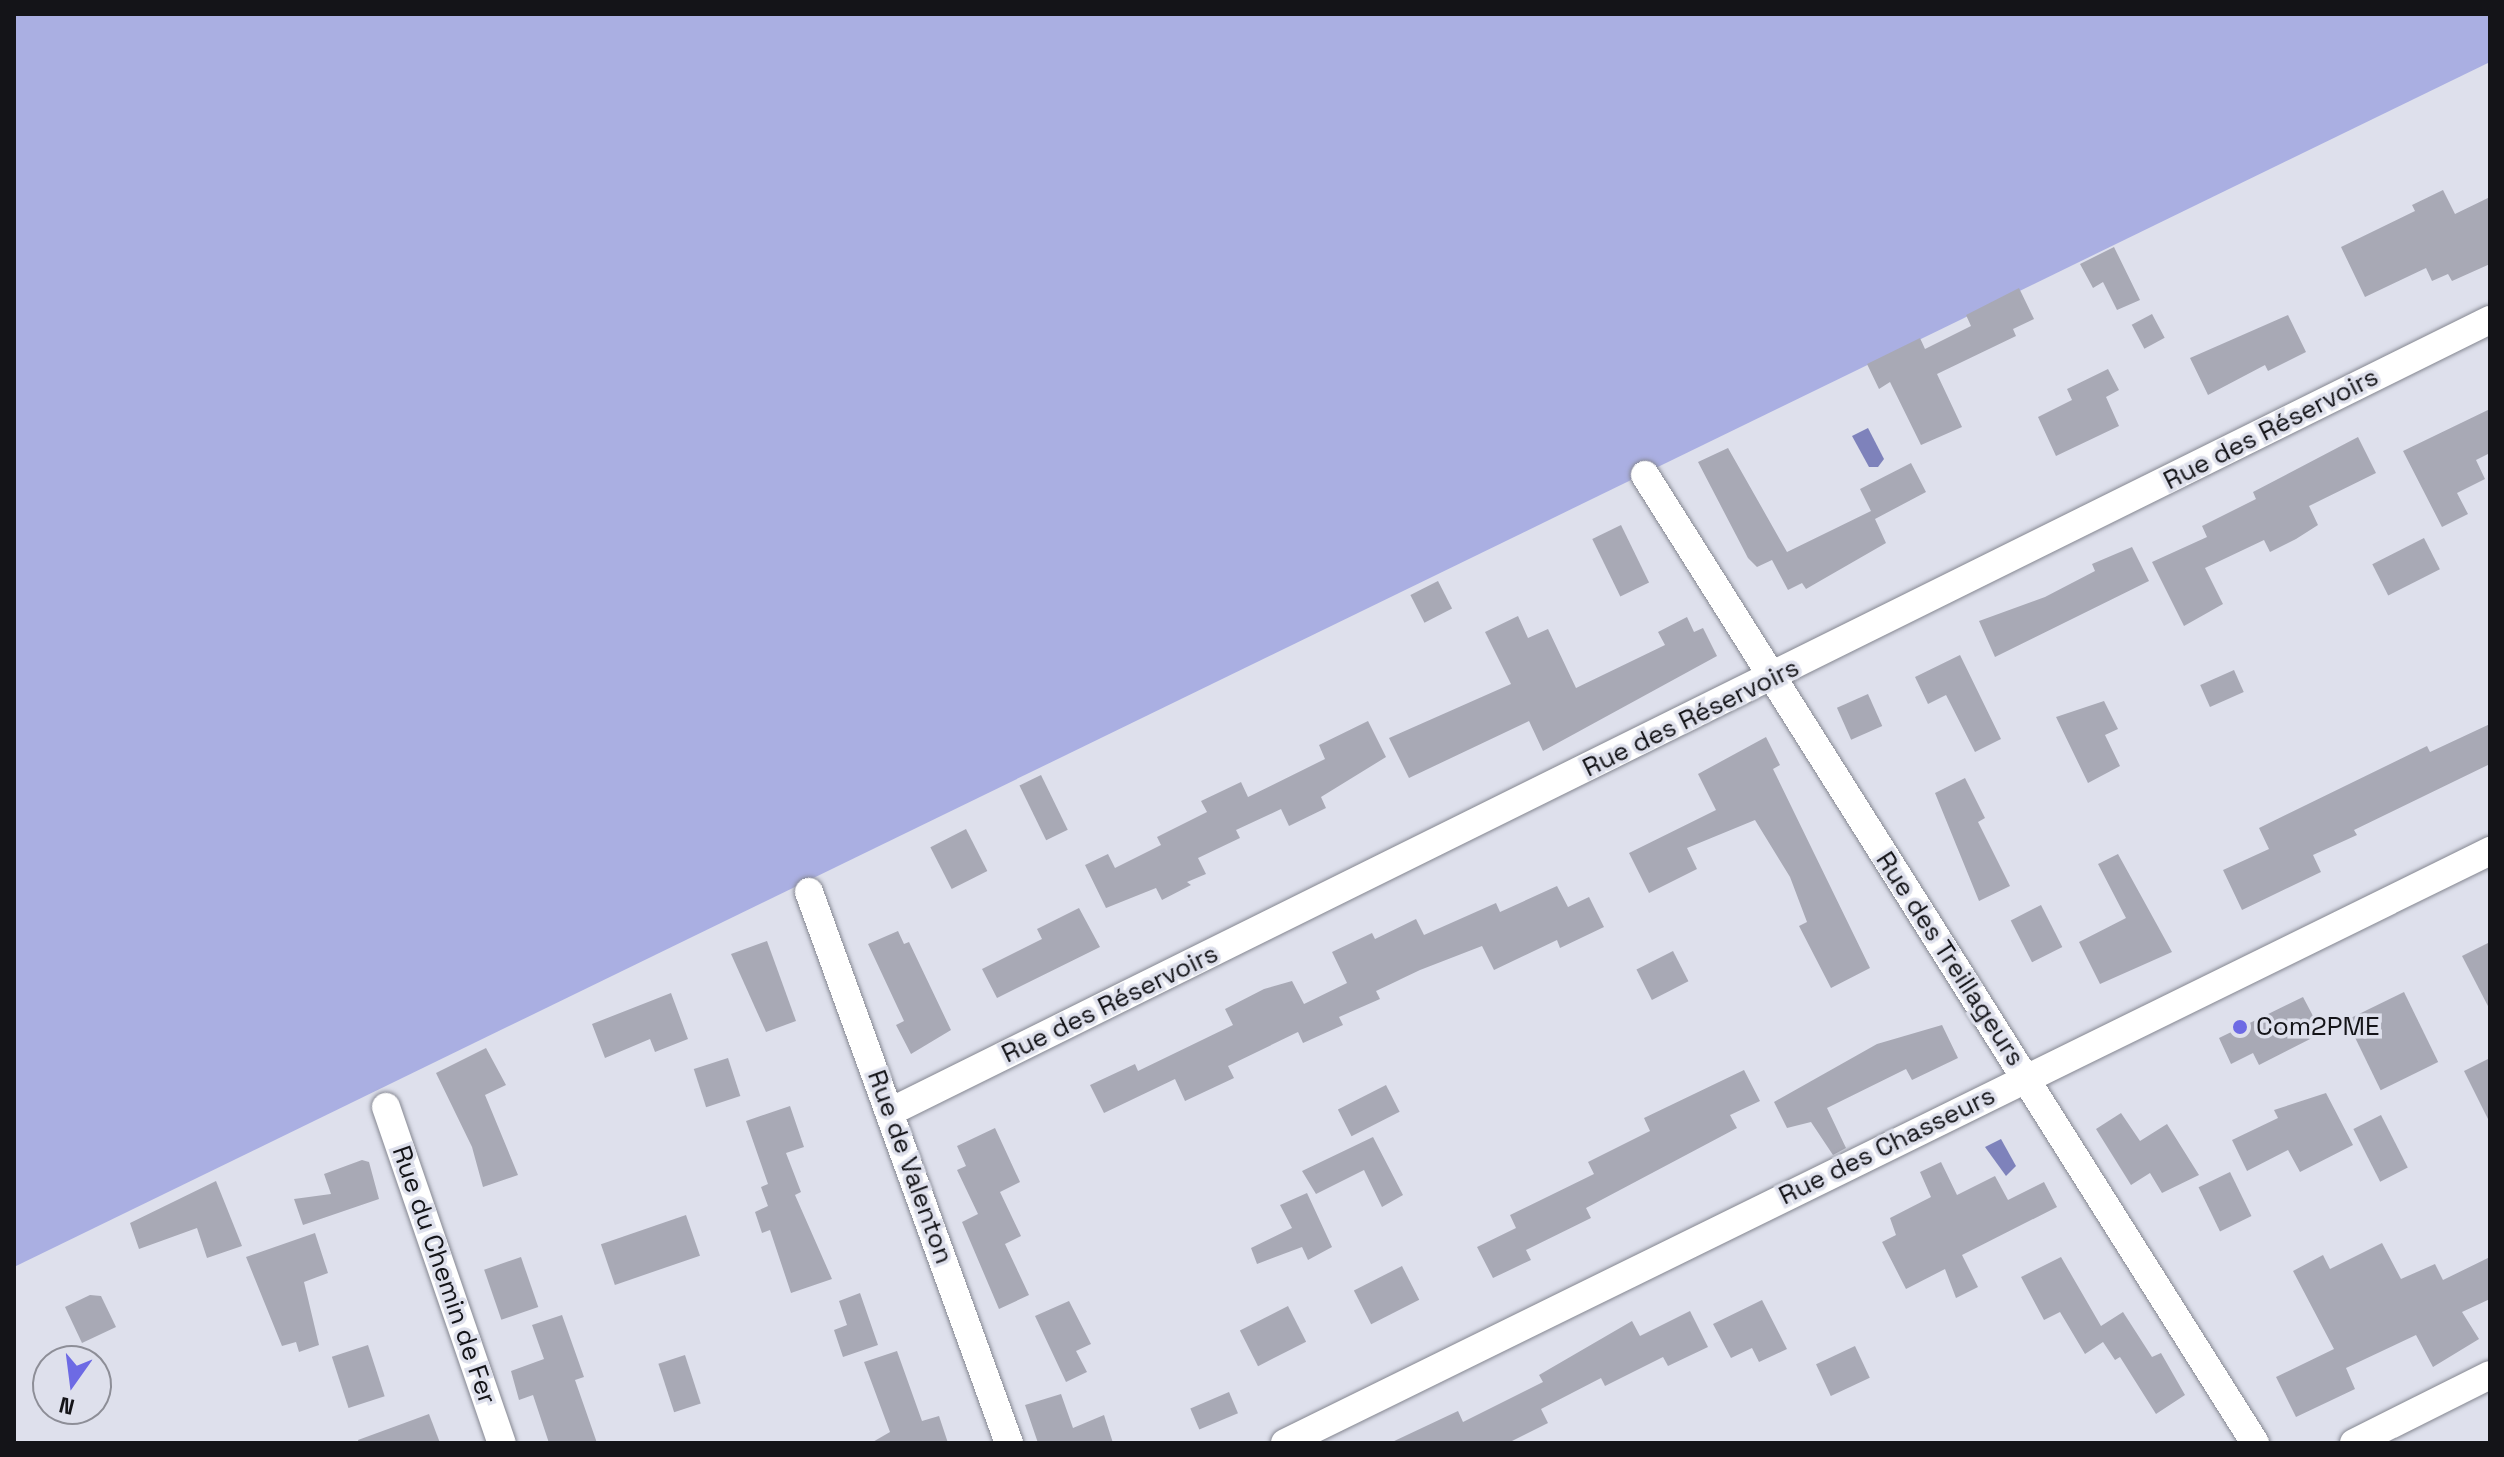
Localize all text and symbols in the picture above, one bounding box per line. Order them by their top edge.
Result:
street label: Rue des Réservoirs [2158,361,2384,497]
street label: Rue des Réservoirs [1578,652,1804,784]
street label: Rue des Treillageurs [1869,846,2031,1072]
street label: Rue des Réservoirs [997,938,1223,1070]
place label: Com2PME [2256,1011,2380,1043]
marker: Com2PME [2231,1018,2249,1036]
street label: Rue de Valenton [860,1066,960,1268]
street label: Rue des Chasseurs [1774,1080,2000,1212]
street label: Rue du Chemin de Fer [385,1142,503,1408]
north arrow [32,1345,112,1425]
text: N [56,1391,77,1422]

